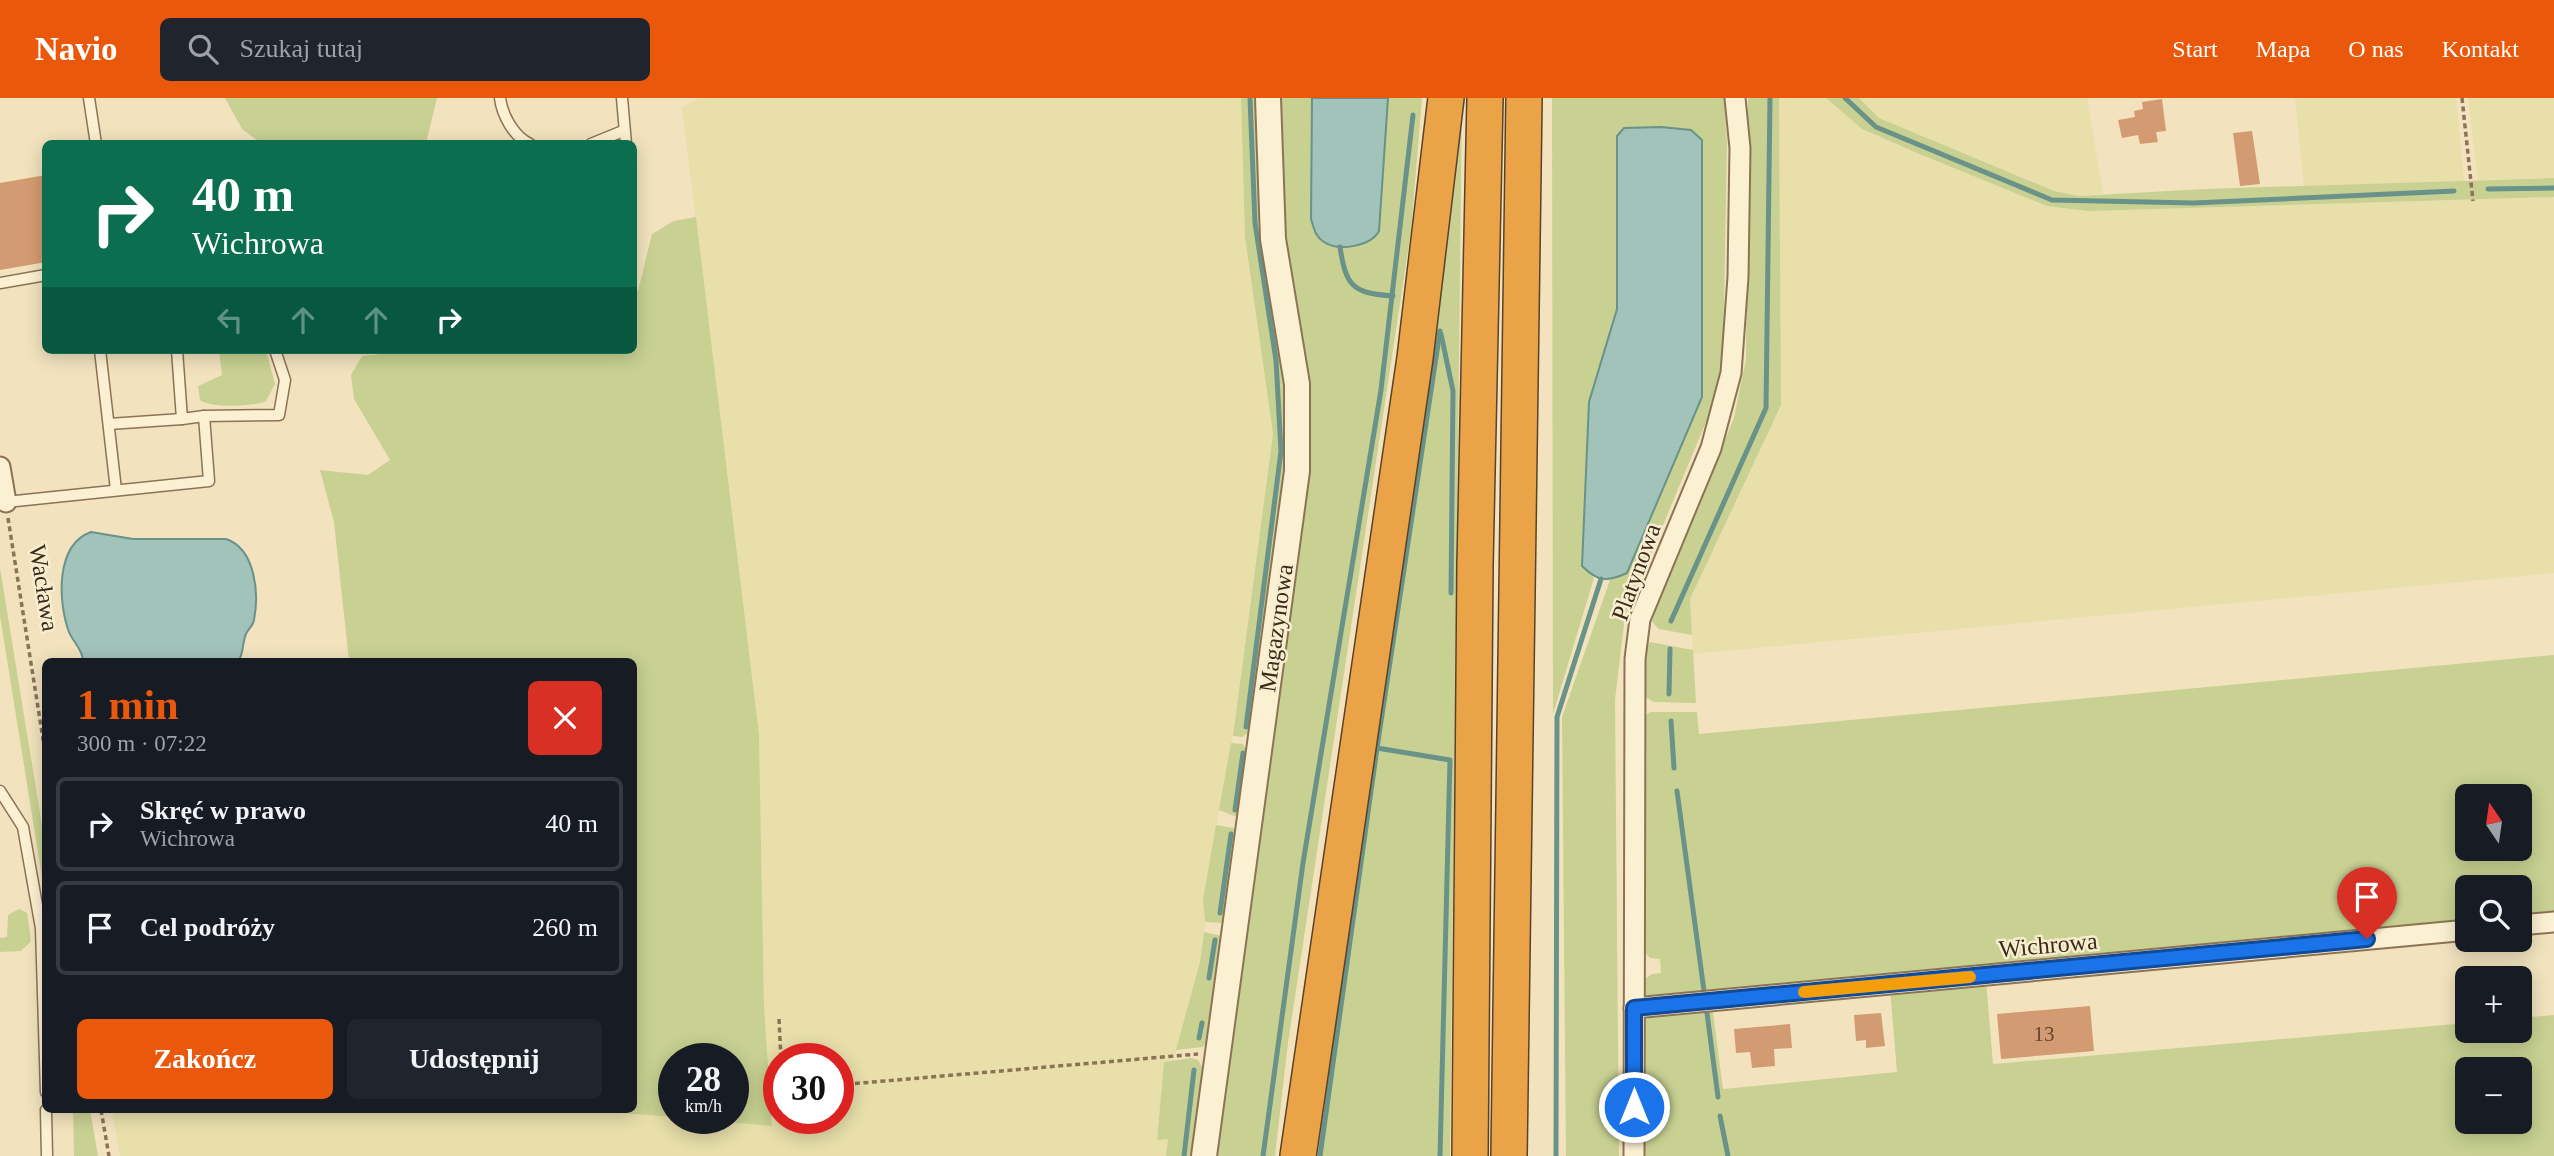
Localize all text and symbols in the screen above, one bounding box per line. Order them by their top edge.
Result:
search box [160,18,650,81]
icon: search [184,30,222,68]
text: Navio [35,31,118,67]
text: Szukaj tutaj [240,34,363,63]
text: Start [2172,36,2218,62]
text: Mapa [2256,36,2310,62]
text: O nas [2348,36,2404,62]
text: Kontakt [2442,36,2519,62]
text: 40 m [192,167,294,222]
icon: right [77,168,168,259]
text: Wichrowa [192,225,324,261]
icon: left [211,301,249,339]
icon: ahead [284,301,322,339]
icon: ahead [357,301,395,339]
icon: right [430,301,468,339]
street label: Platynowa [1606,520,1666,624]
street label: Wacława [24,543,64,634]
street label: Magazynowa [1254,562,1298,694]
button: close [528,681,602,755]
text: 1 min [77,682,179,728]
text: 300 m · 07:22 [77,731,207,756]
north arrow [2455,784,2532,861]
map controls [2455,784,2532,1134]
text: Skręć w prawo [140,796,306,825]
icon: right [81,805,119,843]
text: 40 m [545,809,598,838]
text: Wichrowa [140,826,235,851]
pin [2337,867,2397,939]
button: search [2455,875,2532,952]
icon: arrive [2348,878,2386,916]
icon: arrive [81,909,119,947]
text: Cel podróży [140,913,275,942]
text: 260 m [532,913,598,942]
street label: Wichrowa [1998,928,2099,962]
button: + [2455,966,2532,1043]
button: Zakończ [77,1019,333,1099]
button: Udostępnij [347,1019,602,1099]
house number: 13 [2034,1022,2055,1046]
speed limit sign: 30 [763,1043,854,1134]
button: − [2455,1057,2532,1134]
text: 28 [686,1060,721,1099]
position arrow [1597,1070,1671,1144]
text: km/h [685,1096,722,1116]

